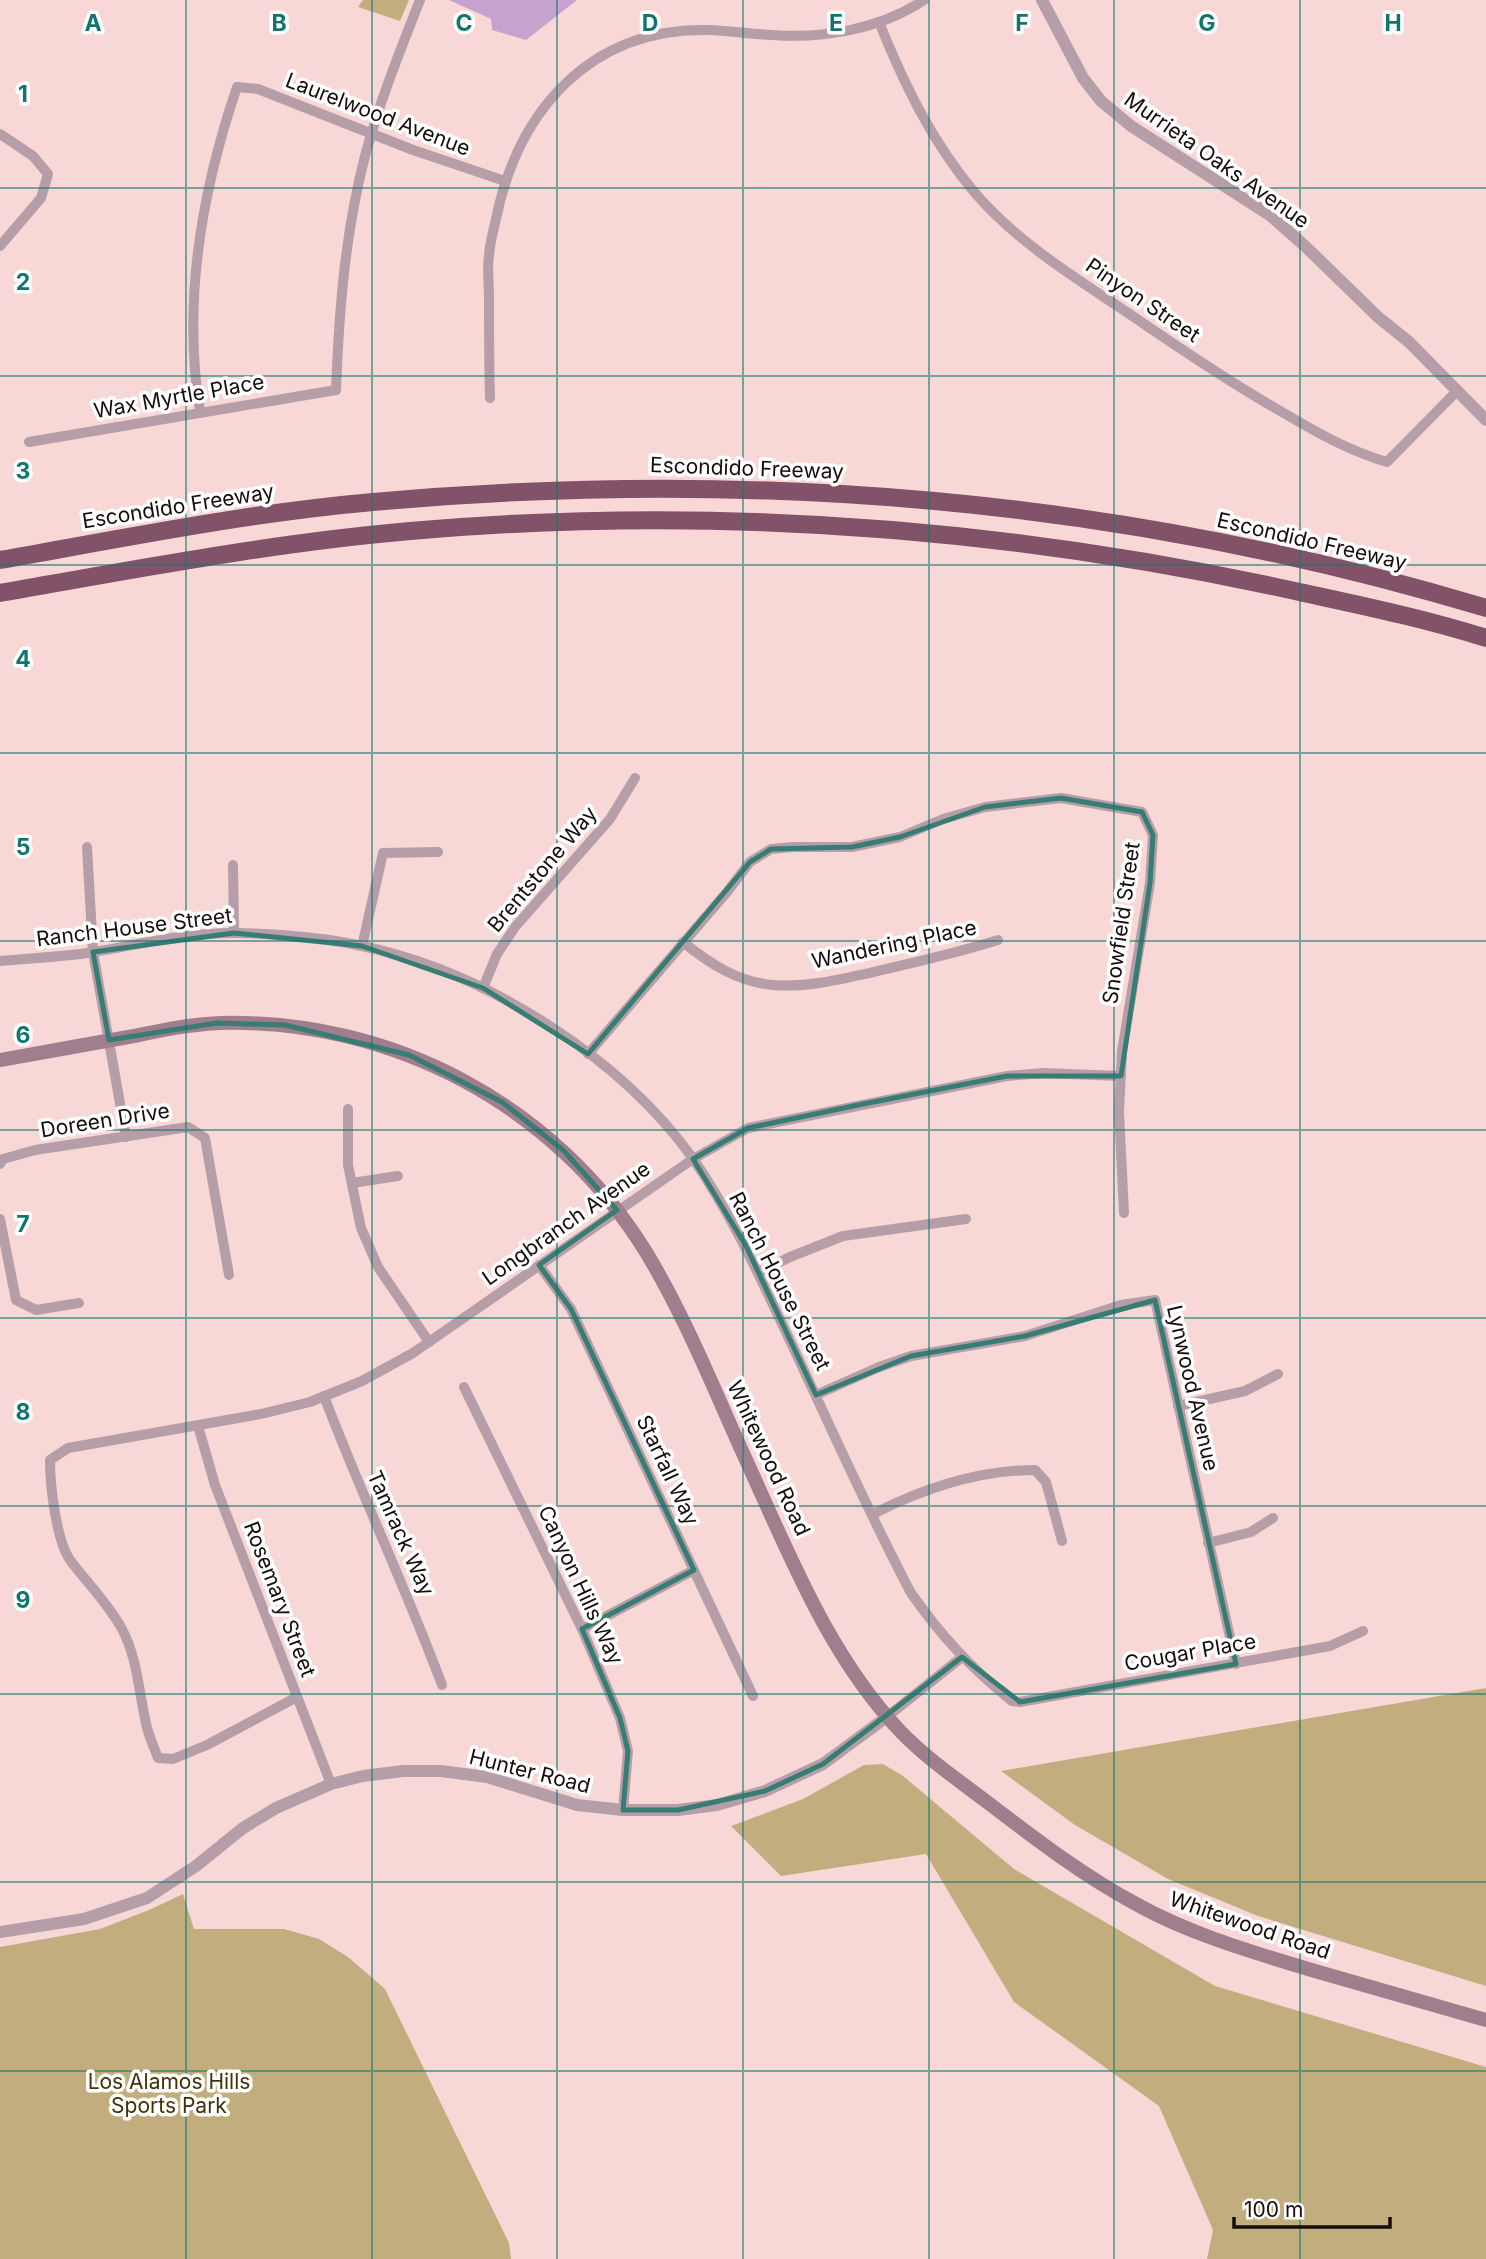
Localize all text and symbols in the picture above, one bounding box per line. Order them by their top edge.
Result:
text: A [84,9,102,37]
text: B [271,9,287,37]
text: C [455,9,473,37]
text: D [642,9,658,37]
text: E [829,9,843,37]
text: F [1015,9,1029,37]
text: G [1198,9,1216,37]
text: H [1384,9,1402,37]
street label: Laurelwood Avenue [282,67,474,161]
text: 1 [18,80,28,108]
street label: Murrieta Oaks Avenue [1120,87,1314,233]
street label: Pinyon Street [1081,253,1205,347]
text: 2 [16,268,30,296]
street label: Wax Myrtle Place [92,369,266,423]
street label: Escondido Freeway [650,452,845,484]
text: 3 [16,457,30,485]
street label: Escondido Freeway [80,478,276,534]
street label: Escondido Freeway [1215,507,1409,575]
text: 4 [15,645,31,673]
street label: Brentstone Way [482,801,602,937]
text: 5 [16,833,30,861]
street label: Snowfield Street [1097,840,1145,1006]
street label: Ranch House Street [35,903,233,951]
street label: Wandering Place [809,914,979,974]
text: 6 [16,1021,30,1049]
street label: Doreen Drive [39,1097,171,1143]
street label: Longbranch Avenue [477,1156,655,1290]
street label: Ranch House Street [724,1188,836,1375]
text: 7 [16,1210,30,1238]
street label: Lynwood Avenue [1162,1303,1224,1473]
street label: Whitewood Road [722,1377,816,1539]
text: 8 [16,1398,30,1426]
street label: Starfall Way [632,1411,704,1529]
street label: Tamrack Way [362,1467,440,1600]
street label: Canyon Hills Way [533,1502,629,1669]
street label: Rosemary Street [239,1518,321,1680]
text: 9 [16,1586,30,1614]
street label: Cougar Place [1122,1628,1258,1676]
street label: Hunter Road [467,1744,593,1798]
street label: Whitewood Road [1166,1886,1334,1964]
park label: Los Alamos Hills Sports Park [88,2069,250,2118]
scale bar [1234,2186,1390,2230]
text: 100 m [1244,2197,1303,2222]

